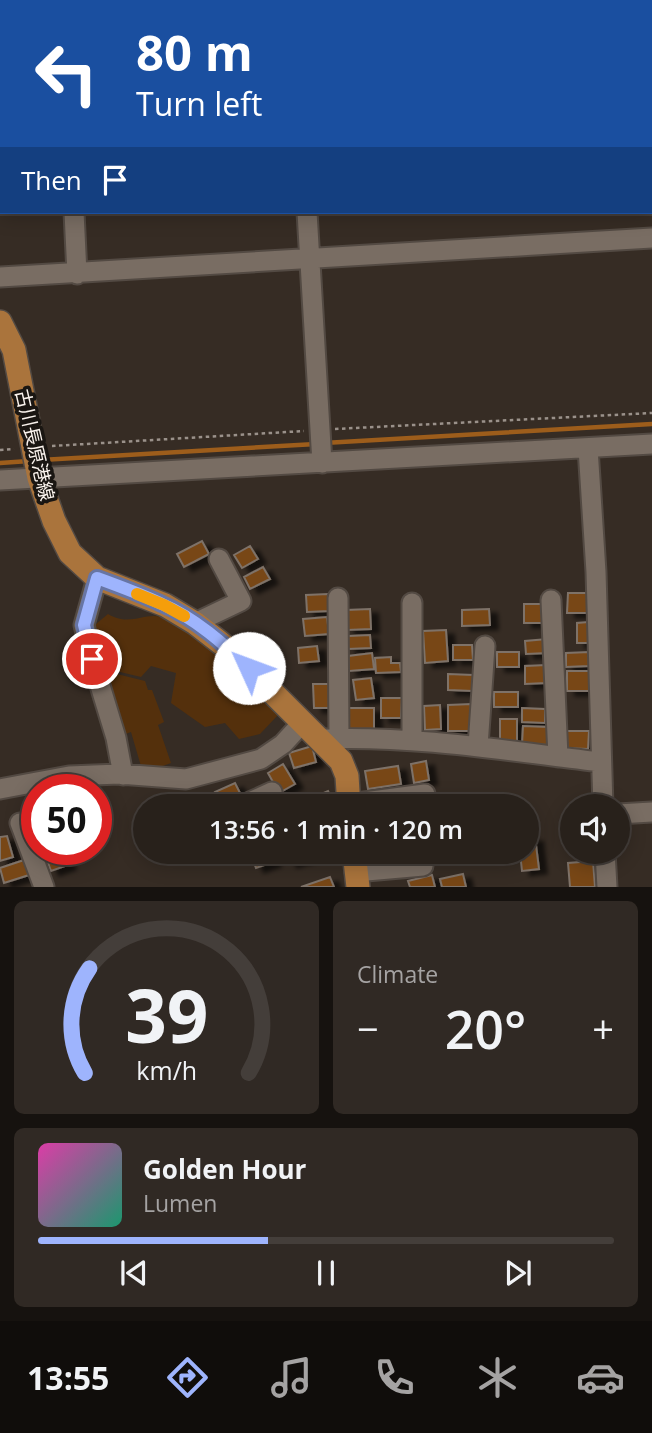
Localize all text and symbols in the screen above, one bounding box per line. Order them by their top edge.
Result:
text: 80 m [136,19,253,85]
icon: left [21,28,112,119]
text: Turn left [136,82,262,125]
icon: arrive [96,161,134,199]
text: Then [21,162,82,198]
street label: 古川長原港線 [10,387,60,503]
pin [62,629,122,689]
position arrow [212,631,286,705]
icon: arrive [73,640,111,678]
speed limit sign: 50 [21,774,112,865]
map controls [560,794,630,864]
button: sound [560,794,630,864]
text: 13:56 · 1 min · 120 m [209,811,463,847]
text: Climate [357,958,438,990]
text: 39 [125,966,208,1065]
text: 20° [445,993,526,1064]
text: − [357,1002,379,1054]
text: + [592,1002,614,1054]
text: km/h [136,1053,197,1087]
text: Golden Hour [143,1151,306,1187]
text: Lumen [143,1187,217,1219]
icon: previous [115,1254,153,1292]
icon: pause [307,1254,345,1292]
icon: next [499,1254,537,1292]
icon: directions [163,1353,212,1402]
icon: music [267,1353,316,1402]
icon: phone [370,1353,419,1402]
icon: climate [473,1353,522,1402]
icon: car [576,1353,625,1402]
text: 13:55 [27,1356,109,1399]

